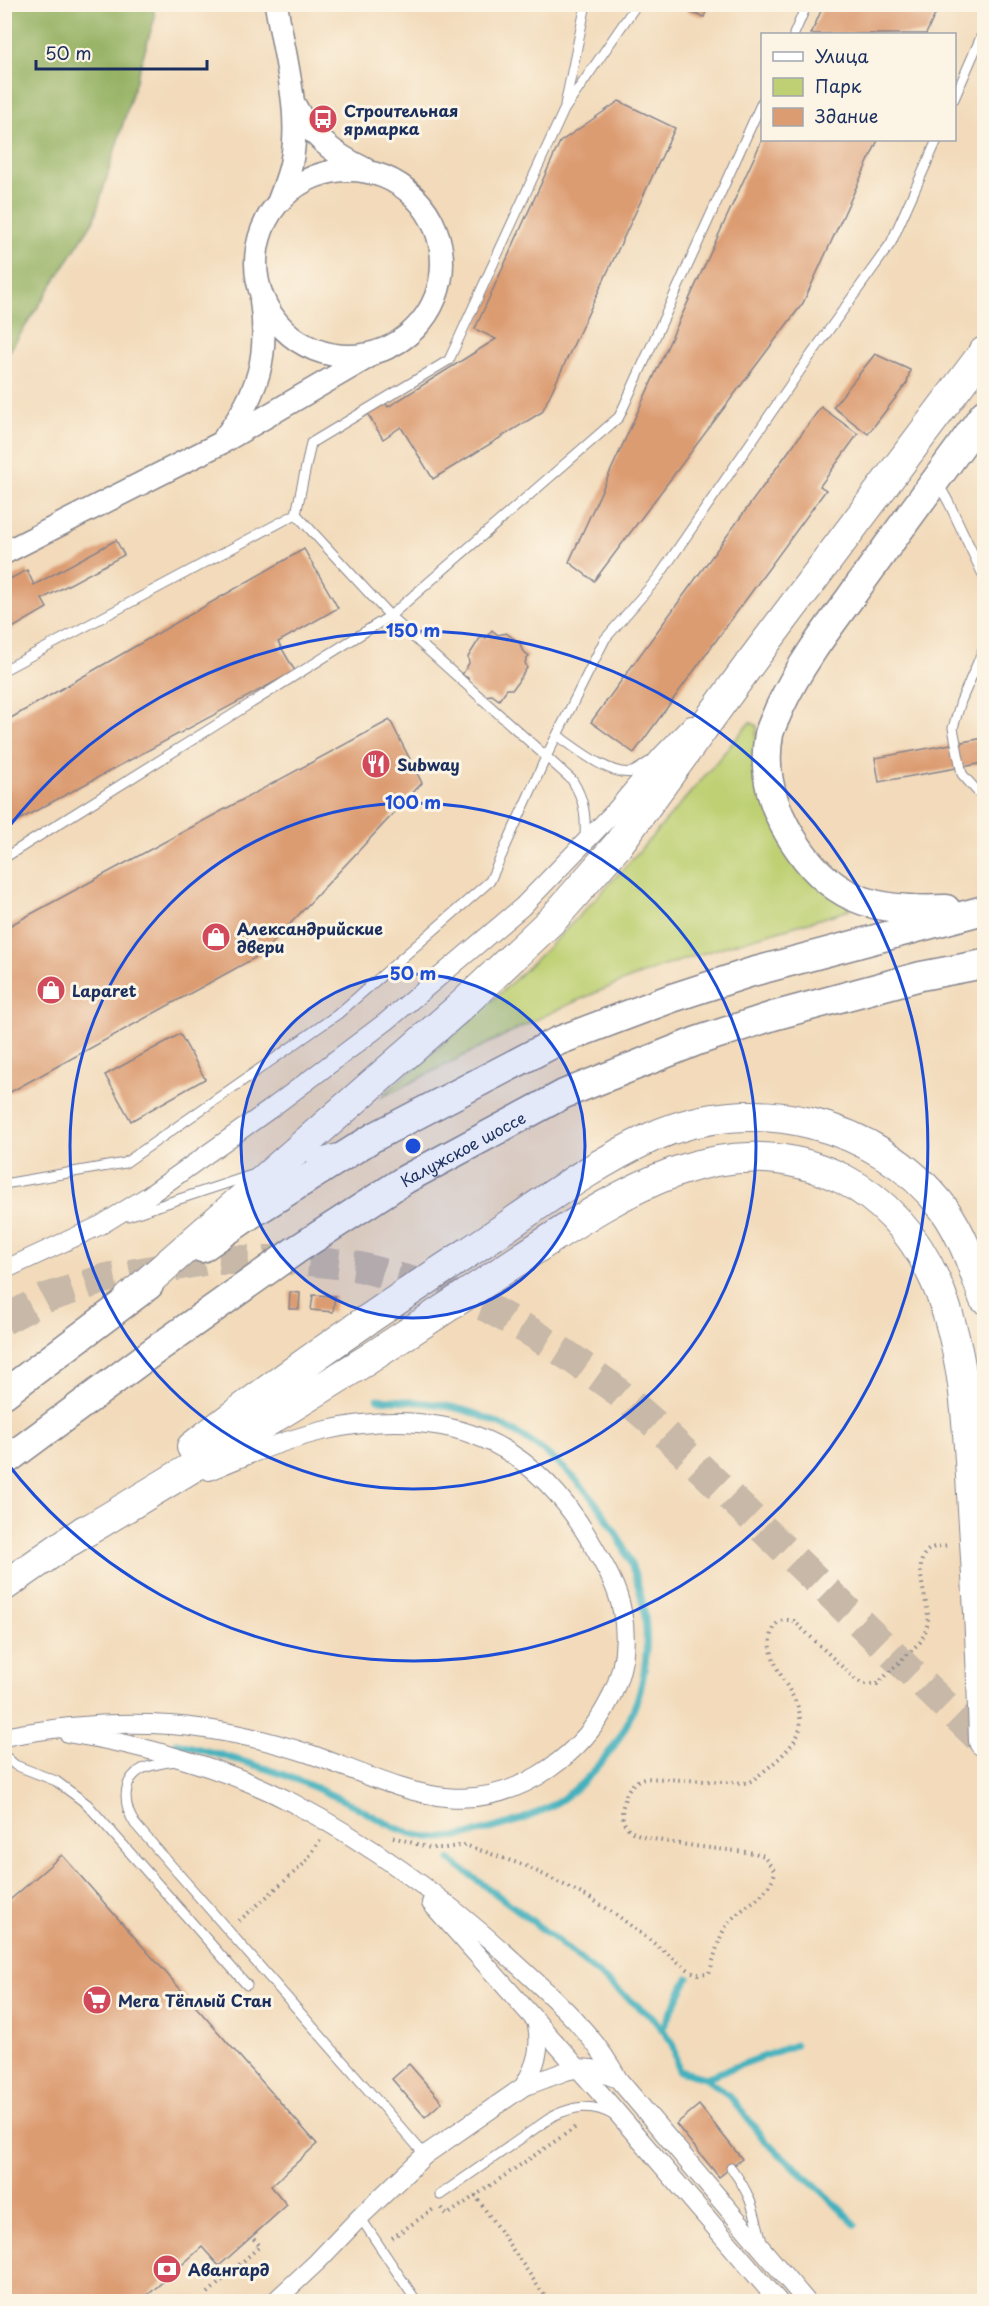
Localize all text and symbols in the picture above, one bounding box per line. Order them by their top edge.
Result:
scale bar [36,33,207,71]
legend [761,33,956,141]
text: 50 m [45,39,92,66]
text: Улица [815,42,869,69]
text: Парк [815,72,862,99]
place label: Строительная ярмарка [344,98,458,140]
text: Здание [815,102,878,129]
bus stop icon: Строительная ярмарка [307,103,339,135]
text: 150 m [386,616,440,643]
restaurant icon: Subway [360,748,392,780]
place label: Subway [397,752,460,776]
text: 100 m [385,788,441,815]
place label: Александрийские двери [237,916,383,958]
shop icon: Александрийские двери [200,921,232,953]
text: 50 m [390,959,436,986]
shop icon: Laparet [35,974,67,1006]
place label: Laparet [72,978,137,1002]
street label: Калужское шоссе [395,1105,530,1192]
centre of rings [403,1136,423,1156]
supermarket icon: Мега Тёплый Cтан [81,1984,113,2016]
place label: Мега Тёплый Cтан [118,1988,272,2012]
bank icon: Авангард [151,2253,183,2285]
place label: Авангард [188,2257,270,2281]

